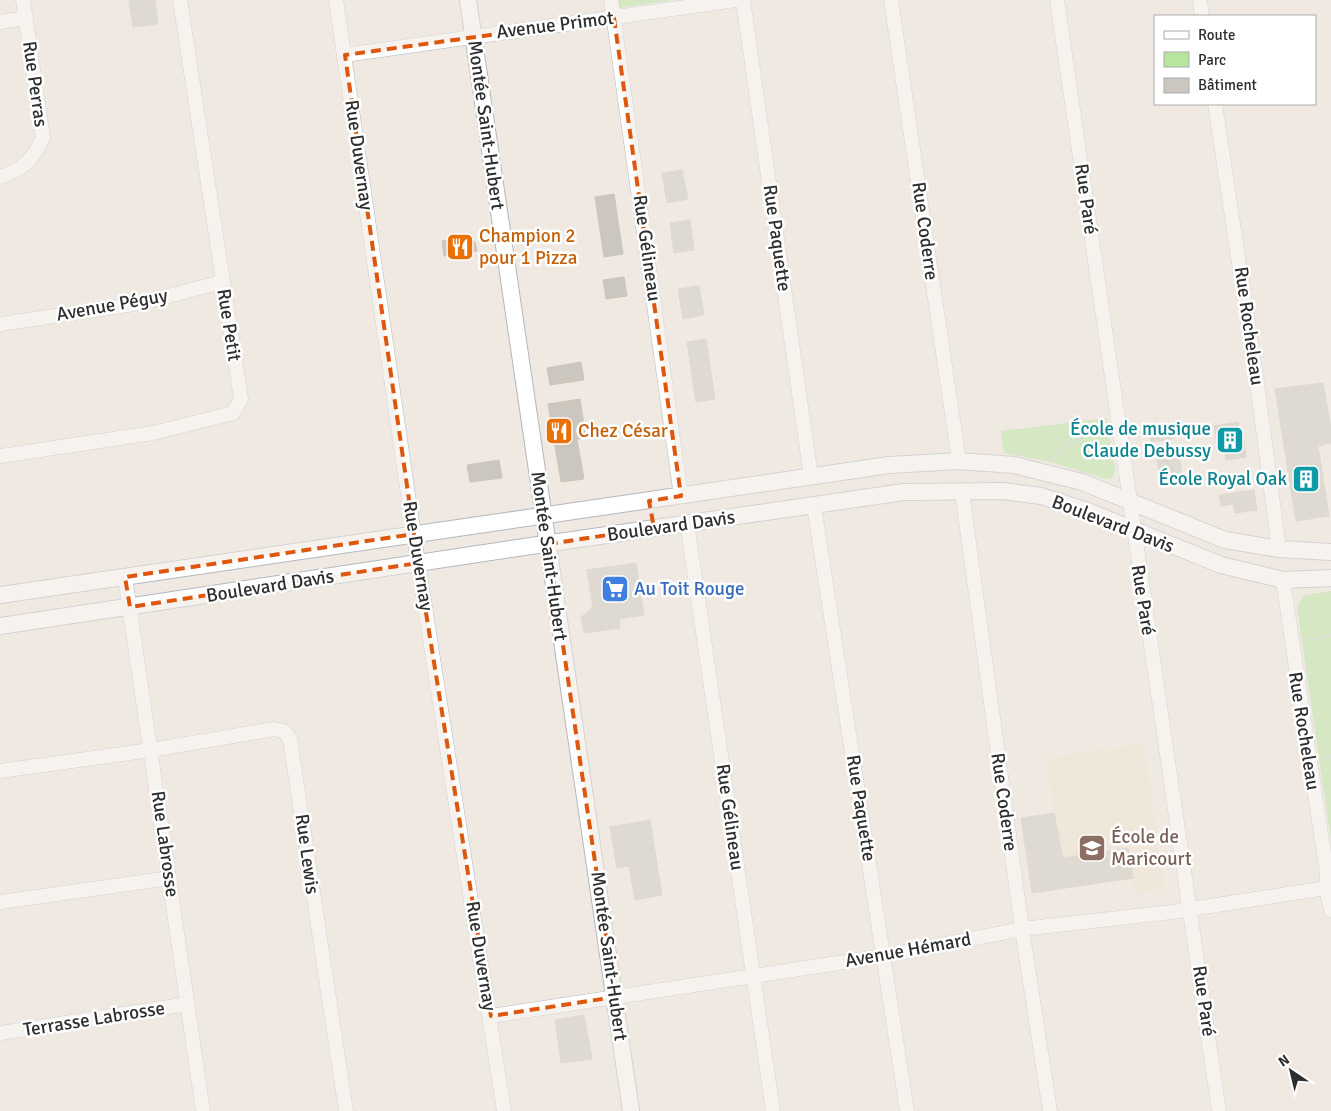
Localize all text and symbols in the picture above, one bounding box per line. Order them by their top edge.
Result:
street label: Avenue Primot [495,6,615,44]
legend [1154,15,1316,105]
text: Route [1198,26,1235,44]
street label: Rue Perras [17,39,53,129]
street label: Montée Saint-Hubert [462,39,510,212]
text: Parc [1198,51,1226,69]
text: Bâtiment [1198,76,1257,94]
street label: Rue Duvernay [339,98,379,212]
street label: Rue Paré [1069,162,1103,236]
street label: Rue Coderre [906,180,944,282]
street label: Rue Paquette [758,183,796,293]
street label: Rue Gélineau [628,193,666,303]
place label: Champion 2 pour 1 Pizza [479,224,578,270]
restaurant icon: Champion 2 pour 1 Pizza [445,232,475,262]
street label: Rue Rocheleau [1229,265,1269,387]
street label: Avenue Péguy [54,283,170,327]
street label: Rue Petit [211,287,247,363]
restaurant icon: Chez César [544,416,574,446]
place label: École de musique Claude Debussy [1070,417,1211,463]
place label: Chez César [578,419,668,443]
building icon: École de musique Claude Debussy [1215,425,1245,455]
building icon: École Royal Oak [1291,464,1321,494]
place label: École Royal Oak [1158,467,1287,491]
street label: Montée Saint-Hubert [525,470,573,643]
street label: Boulevard Davis [1048,490,1178,558]
street label: Rue Duvernay [397,499,439,613]
street label: Boulevard Davis [605,505,737,547]
street label: Rue Paré [1126,563,1160,637]
street label: Boulevard Davis [204,564,336,608]
supermarket icon: Au Toit Rouge [600,574,630,604]
place label: Au Toit Rouge [634,577,745,601]
street label: Rue Rocheleau [1283,670,1325,792]
street label: Rue Coderre [985,751,1023,853]
street label: Rue Paquette [841,753,881,863]
street label: Rue Gélineau [711,762,749,872]
street label: Rue Labrosse [146,789,184,899]
street label: Rue Lewis [289,812,325,896]
place label: École de Maricourt [1111,825,1192,871]
school or university icon: École de Maricourt [1077,833,1107,863]
street label: Montée Saint-Hubert [585,870,633,1043]
street label: Rue Duvernay [460,899,502,1013]
street label: Avenue Hémard [843,927,973,973]
street label: Rue Paré [1187,964,1221,1038]
street label: Terrasse Labrosse [21,996,167,1042]
north arrow [1266,1046,1316,1096]
text: N [1275,1051,1293,1071]

